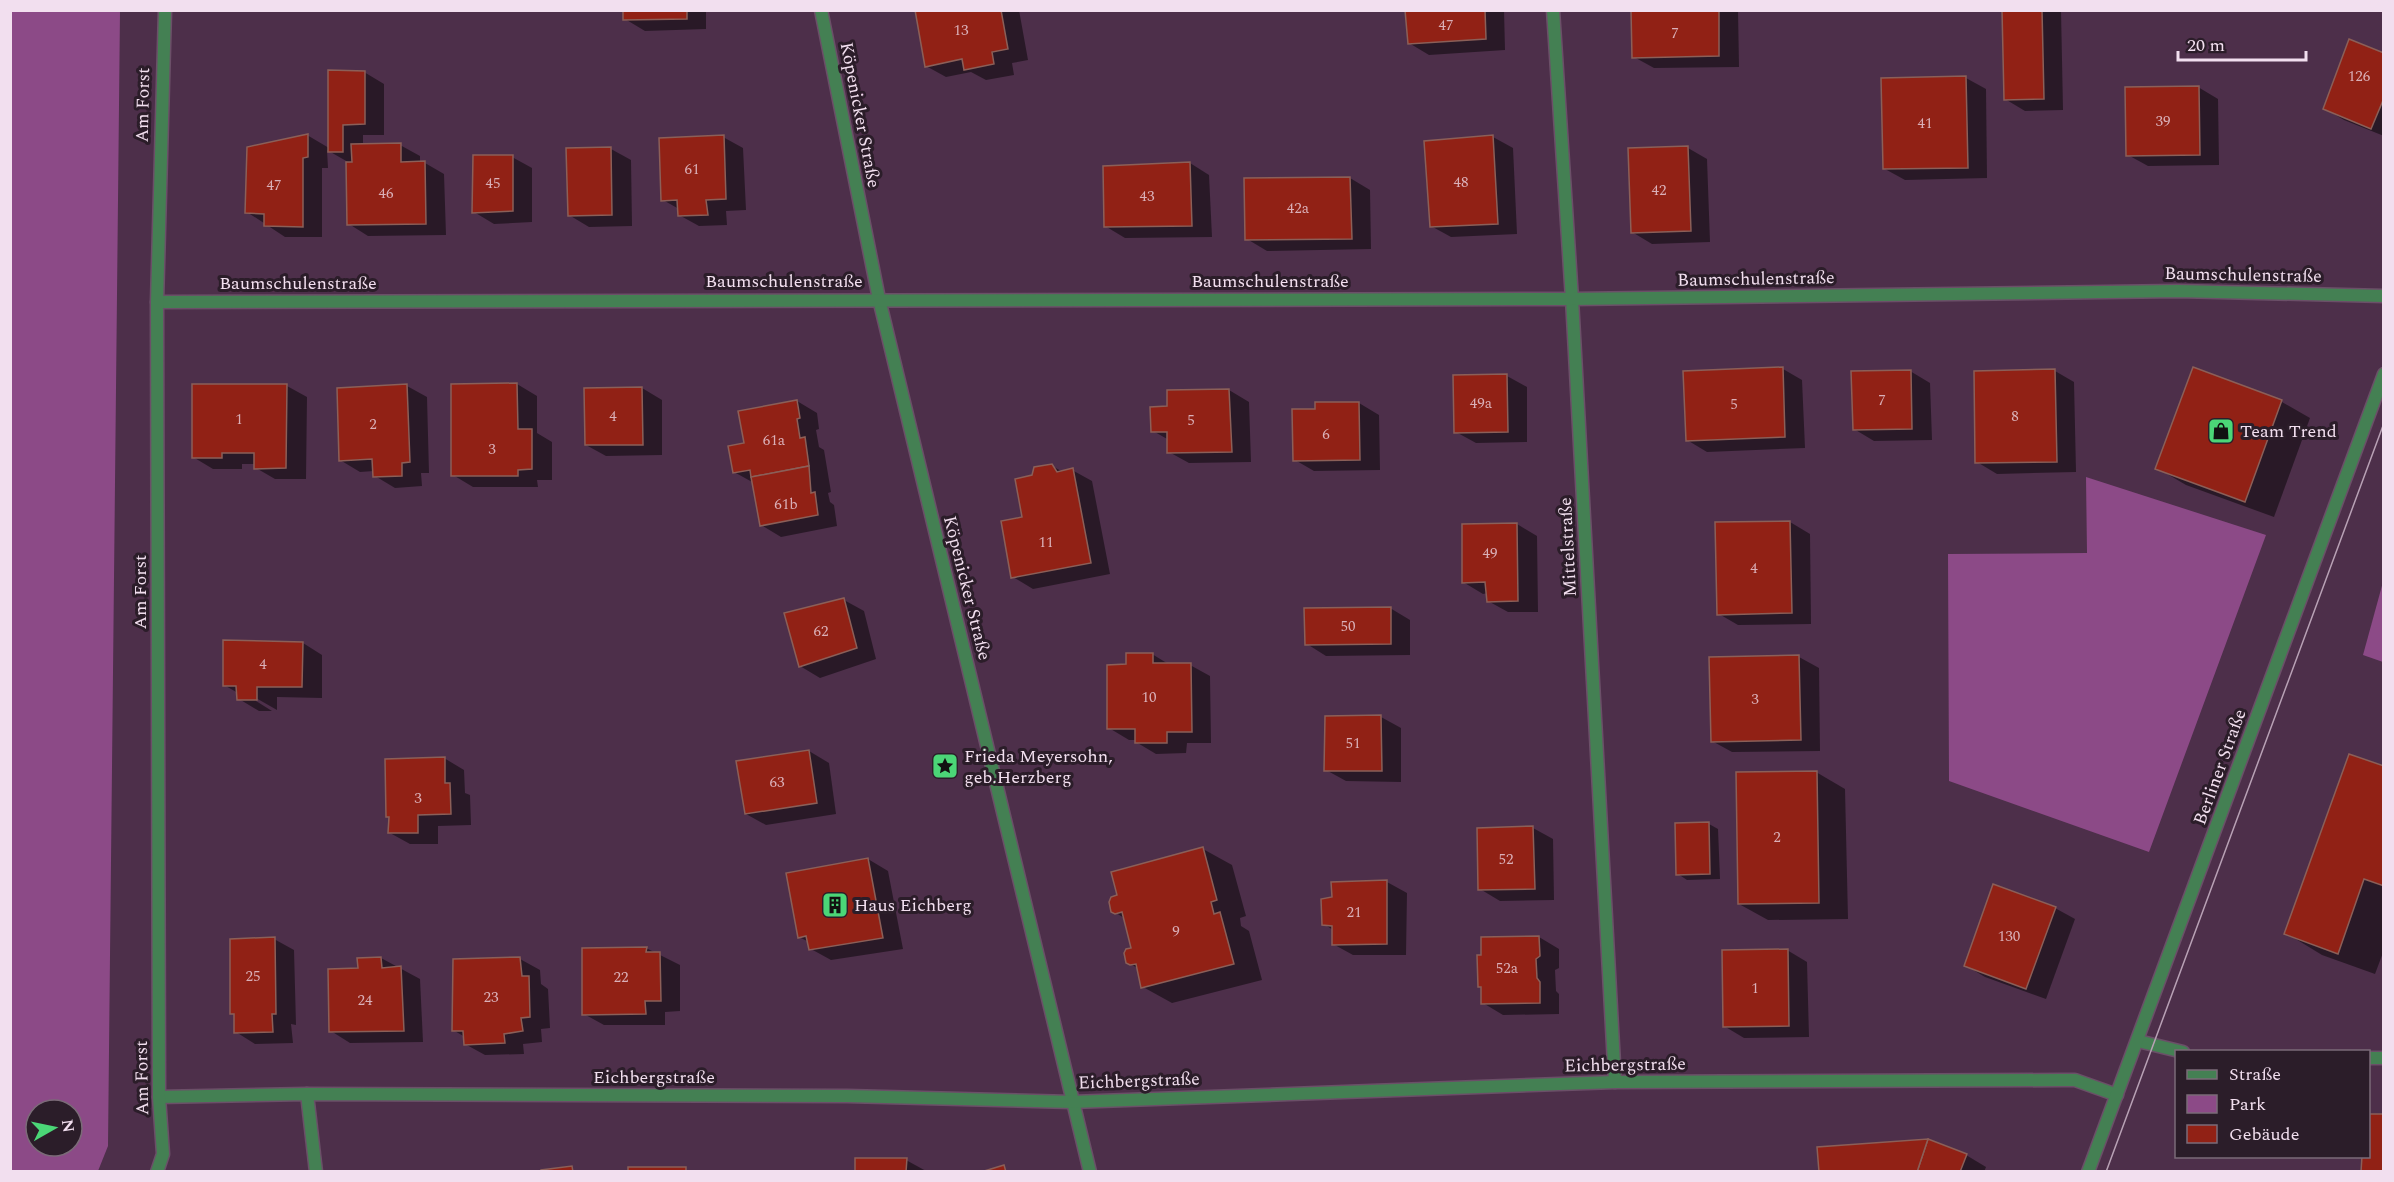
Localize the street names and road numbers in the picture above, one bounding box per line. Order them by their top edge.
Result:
street label: Köpenicker Straße [833,40,887,190]
street label: Am Forst [129,67,157,143]
street label: Baumschulenstraße [2164,260,2322,290]
street label: Baumschulenstraße [1677,264,1835,294]
street label: Baumschulenstraße [705,268,863,295]
street label: Baumschulenstraße [1191,268,1349,295]
street label: Baumschulenstraße [219,270,377,297]
street label: Mittelstraße [1552,497,1584,597]
street label: Köpenicker Straße [936,513,998,663]
street label: Am Forst [127,555,154,629]
street label: Berliner Straße [2187,705,2253,829]
street label: Am Forst [128,1040,156,1116]
street label: Eichbergstraße [1564,1050,1686,1080]
street label: Eichbergstraße [593,1064,715,1091]
street label: Eichbergstraße [1078,1065,1200,1097]

